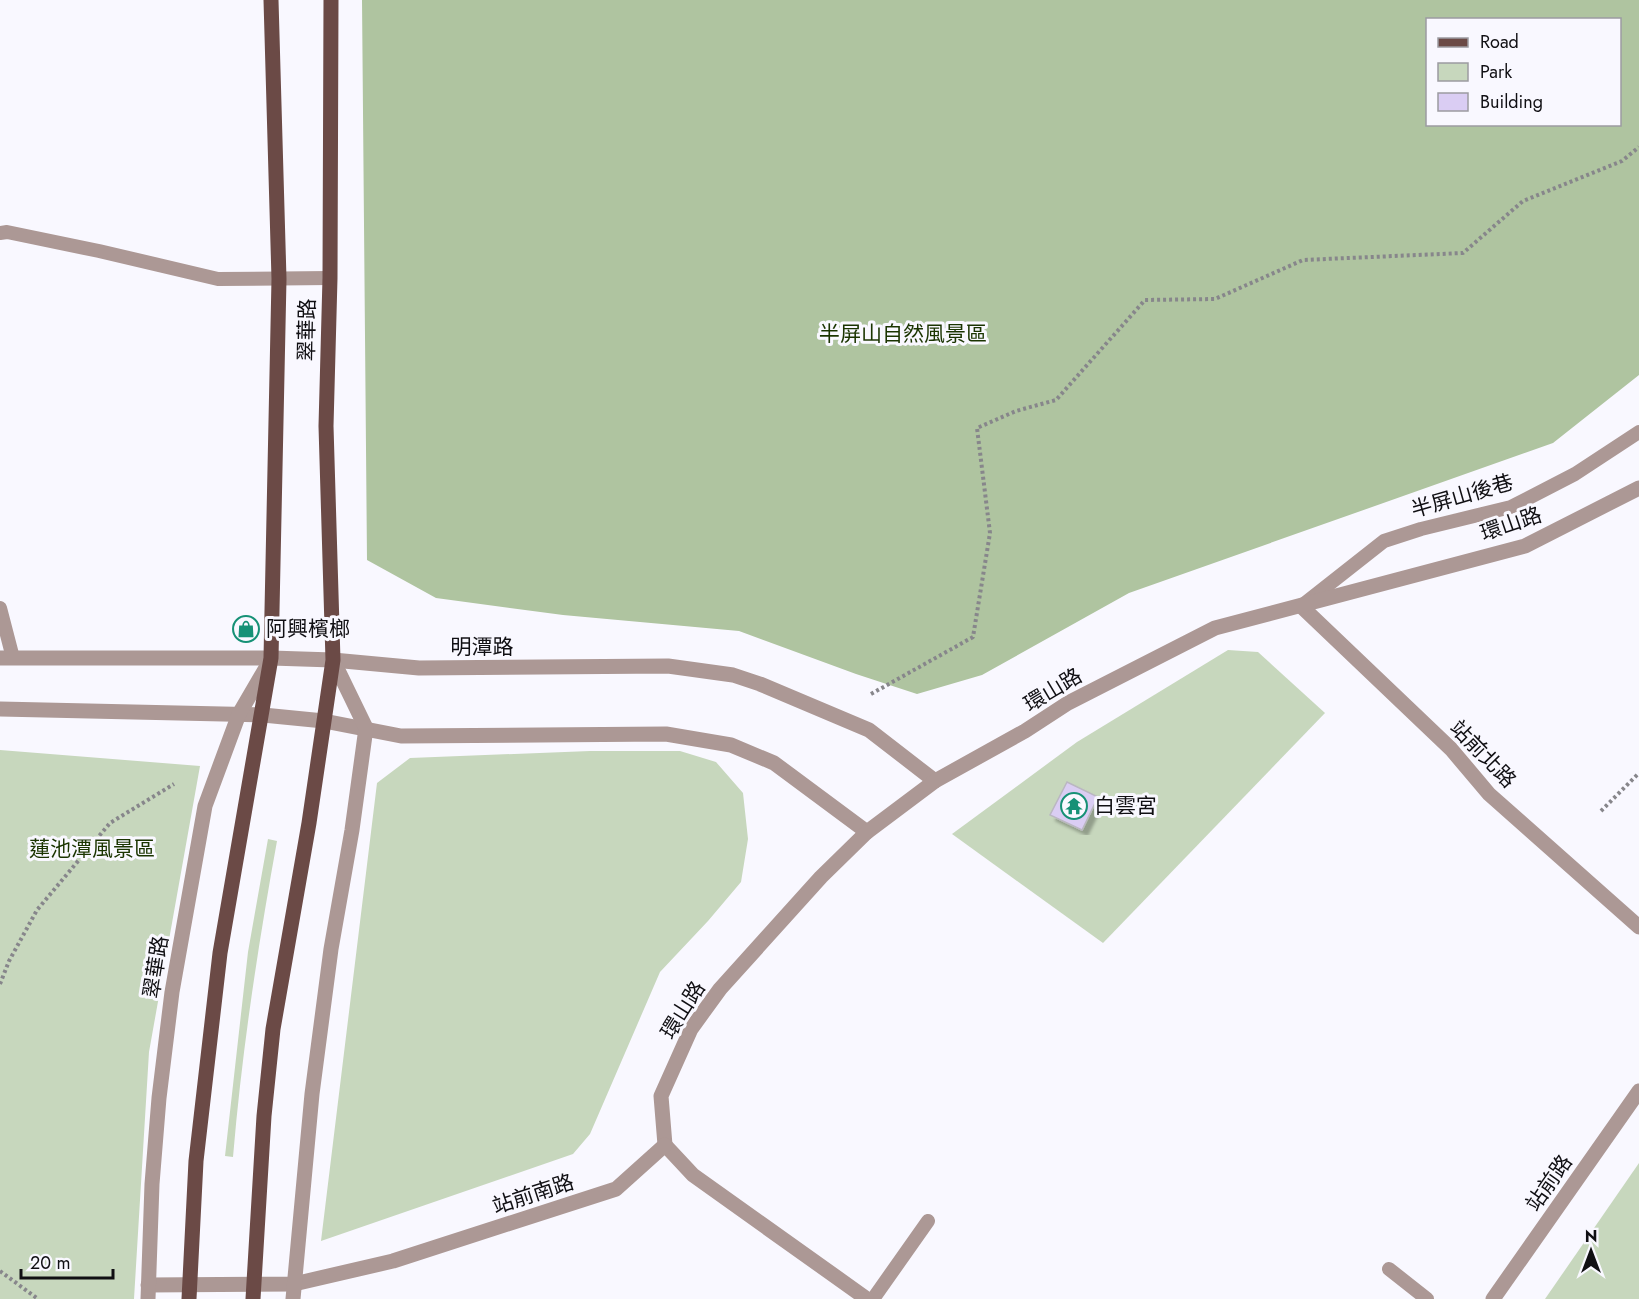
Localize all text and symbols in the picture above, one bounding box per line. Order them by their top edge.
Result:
legend [1426,18,1621,126]
text: Road [1480,29,1519,55]
text: Park [1480,59,1512,85]
text: Building [1480,89,1543,115]
street label: 翠華路 [291,298,323,362]
park label: 半屏山自然風景區 [819,319,987,349]
street label: 半屏山後巷 [1407,467,1517,525]
street label: 環山路 [1476,500,1546,548]
shop icon: 阿興檳榔 [231,614,261,644]
place label: 阿興檳榔 [266,614,350,644]
street label: 明潭路 [451,632,514,662]
street label: 環山路 [1018,661,1088,719]
street label: 站前北路 [1443,713,1523,795]
temple icon: 白雲宮 [1059,791,1089,821]
place label: 白雲宮 [1094,791,1157,821]
park label: 蓮池潭風景區 [29,834,155,864]
street label: 翠華路 [136,934,176,1000]
street label: 環山路 [654,975,712,1045]
street label: 站前路 [1519,1149,1579,1217]
street label: 站前南路 [488,1167,578,1221]
north arrow [1561,1221,1621,1281]
text: N [1585,1225,1597,1248]
scale bar [21,1242,112,1280]
text: 20 m [30,1250,70,1276]

